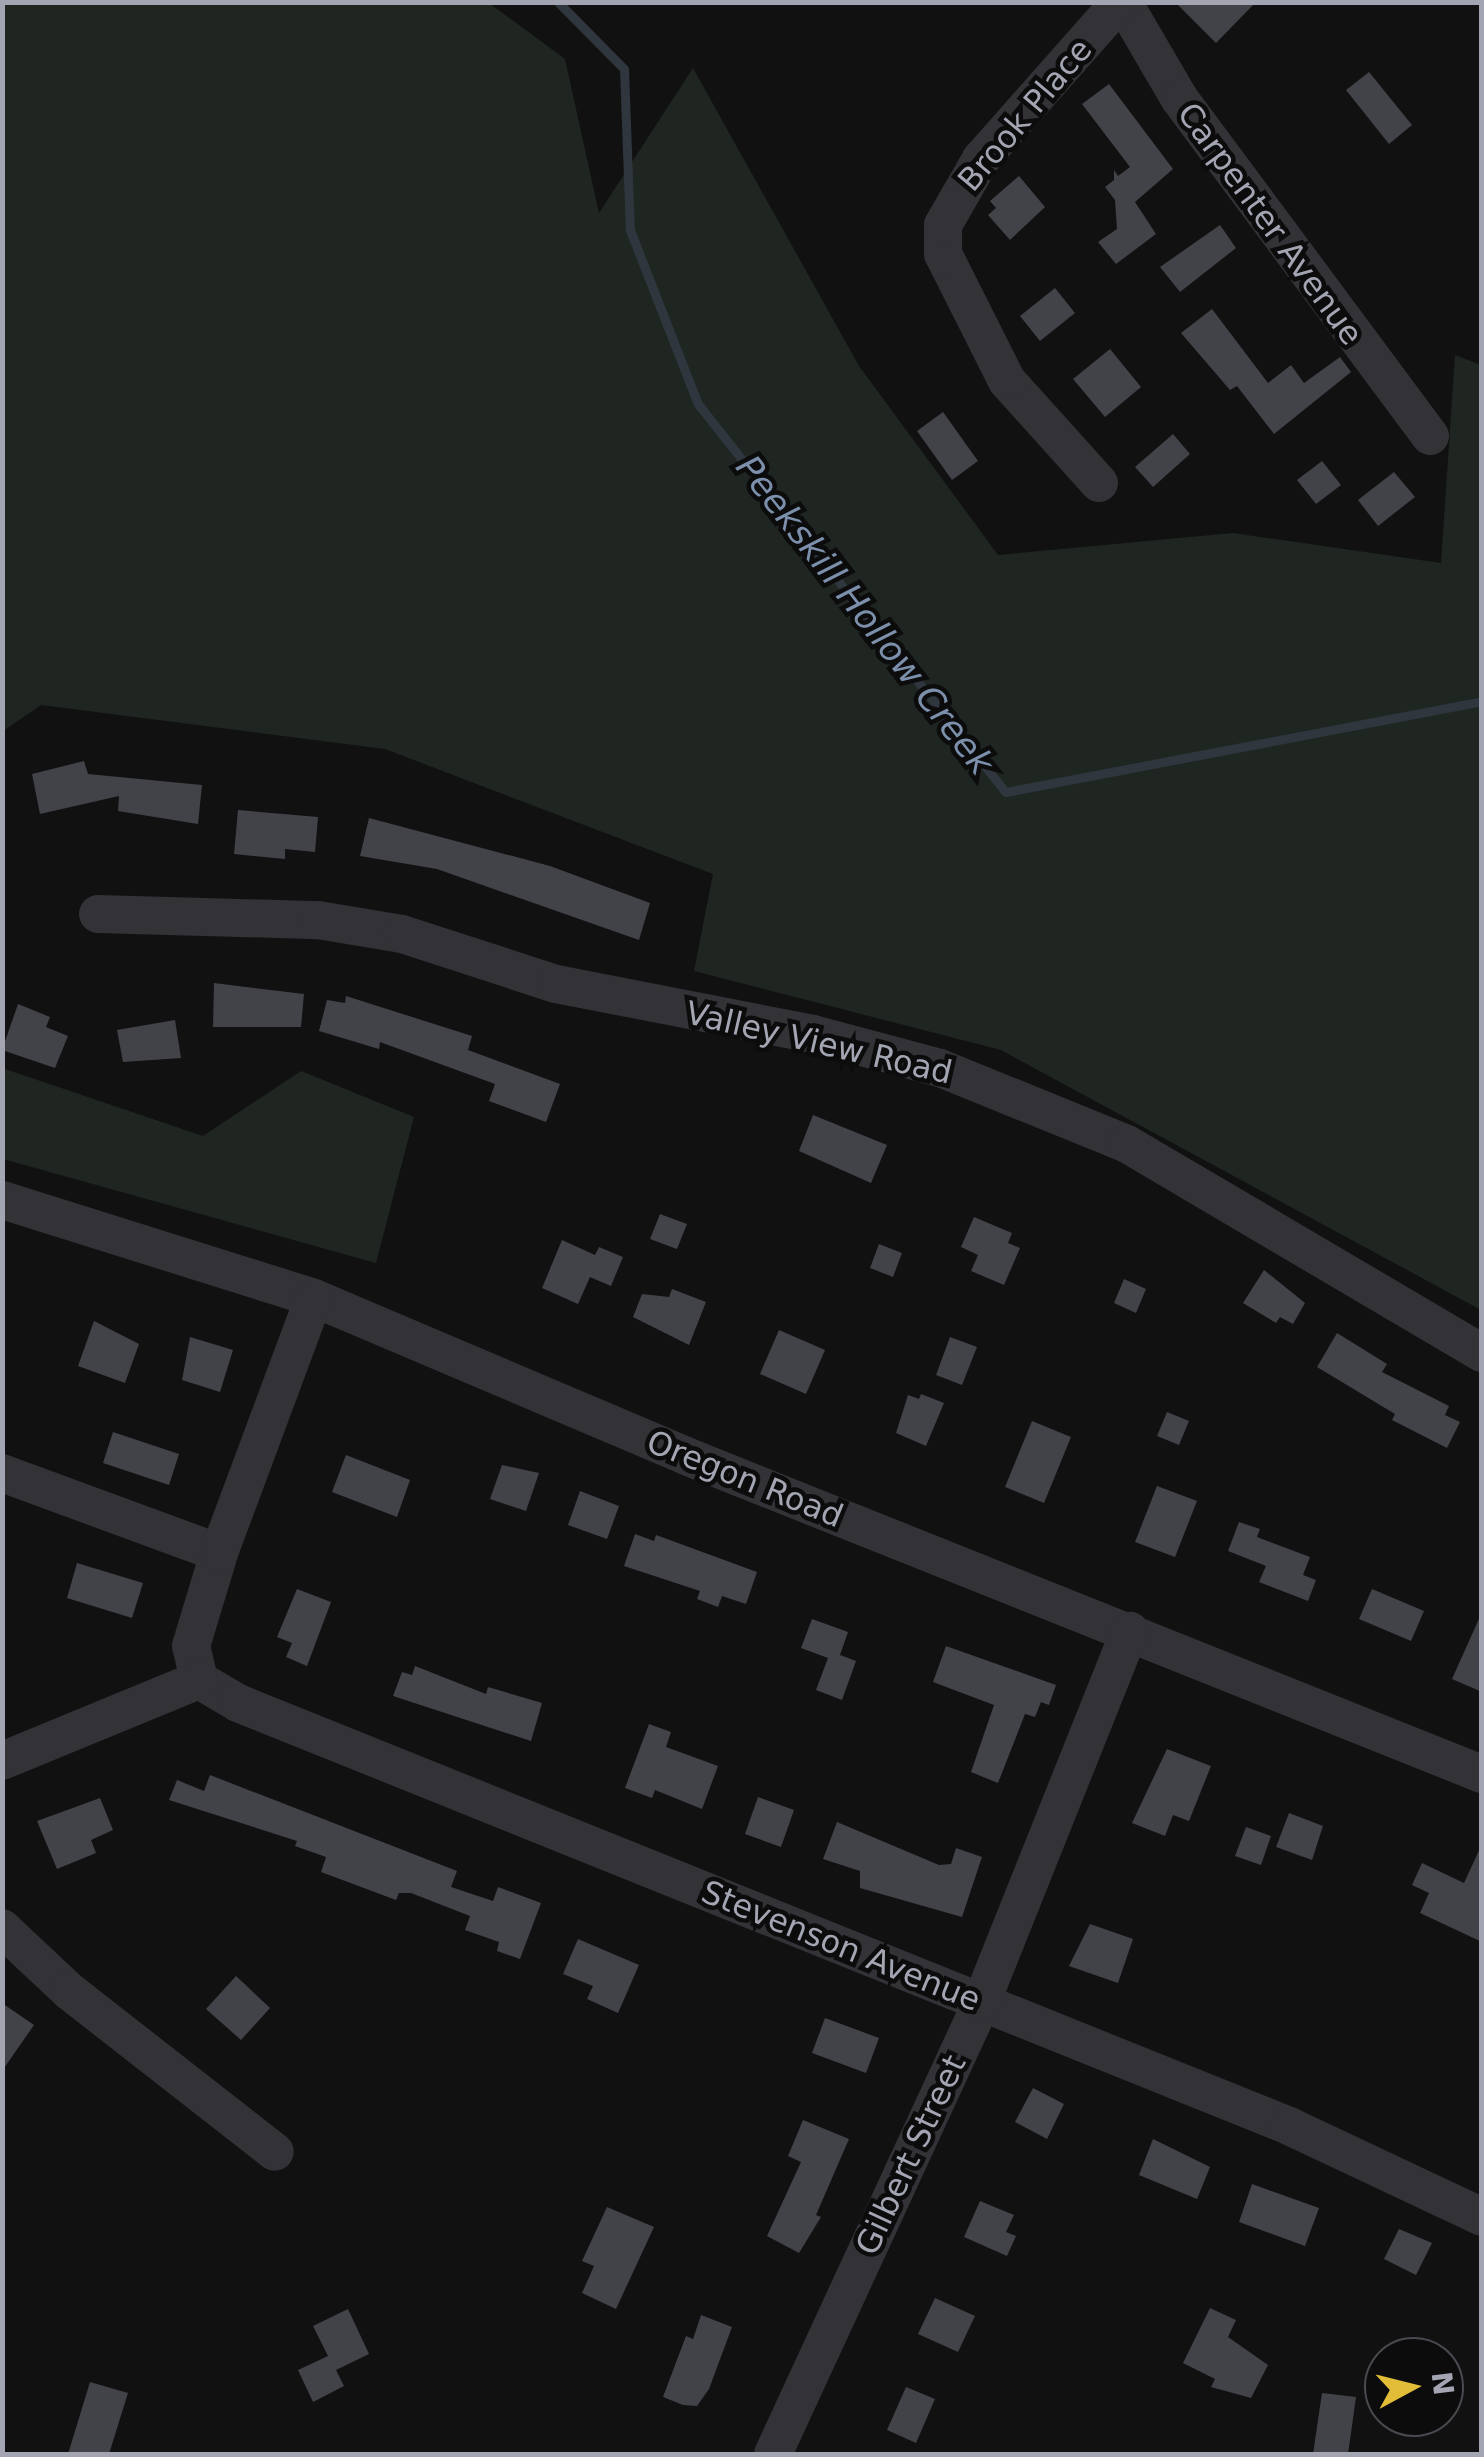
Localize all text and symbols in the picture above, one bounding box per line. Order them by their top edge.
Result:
street label: Brook Place [950,31,1100,199]
street label: Carpenter Avenue [1169,95,1371,353]
water label: Peekskill Hollow Creek [727,447,1003,783]
street label: Valley View Road [682,994,956,1092]
street label: Oregon Road [641,1422,849,1536]
street label: Stevenson Avenue [696,1873,986,2019]
street label: Gilbert Street [848,2049,974,2261]
north arrow [1364,2337,1464,2437]
text: N [1424,2370,1460,2397]

